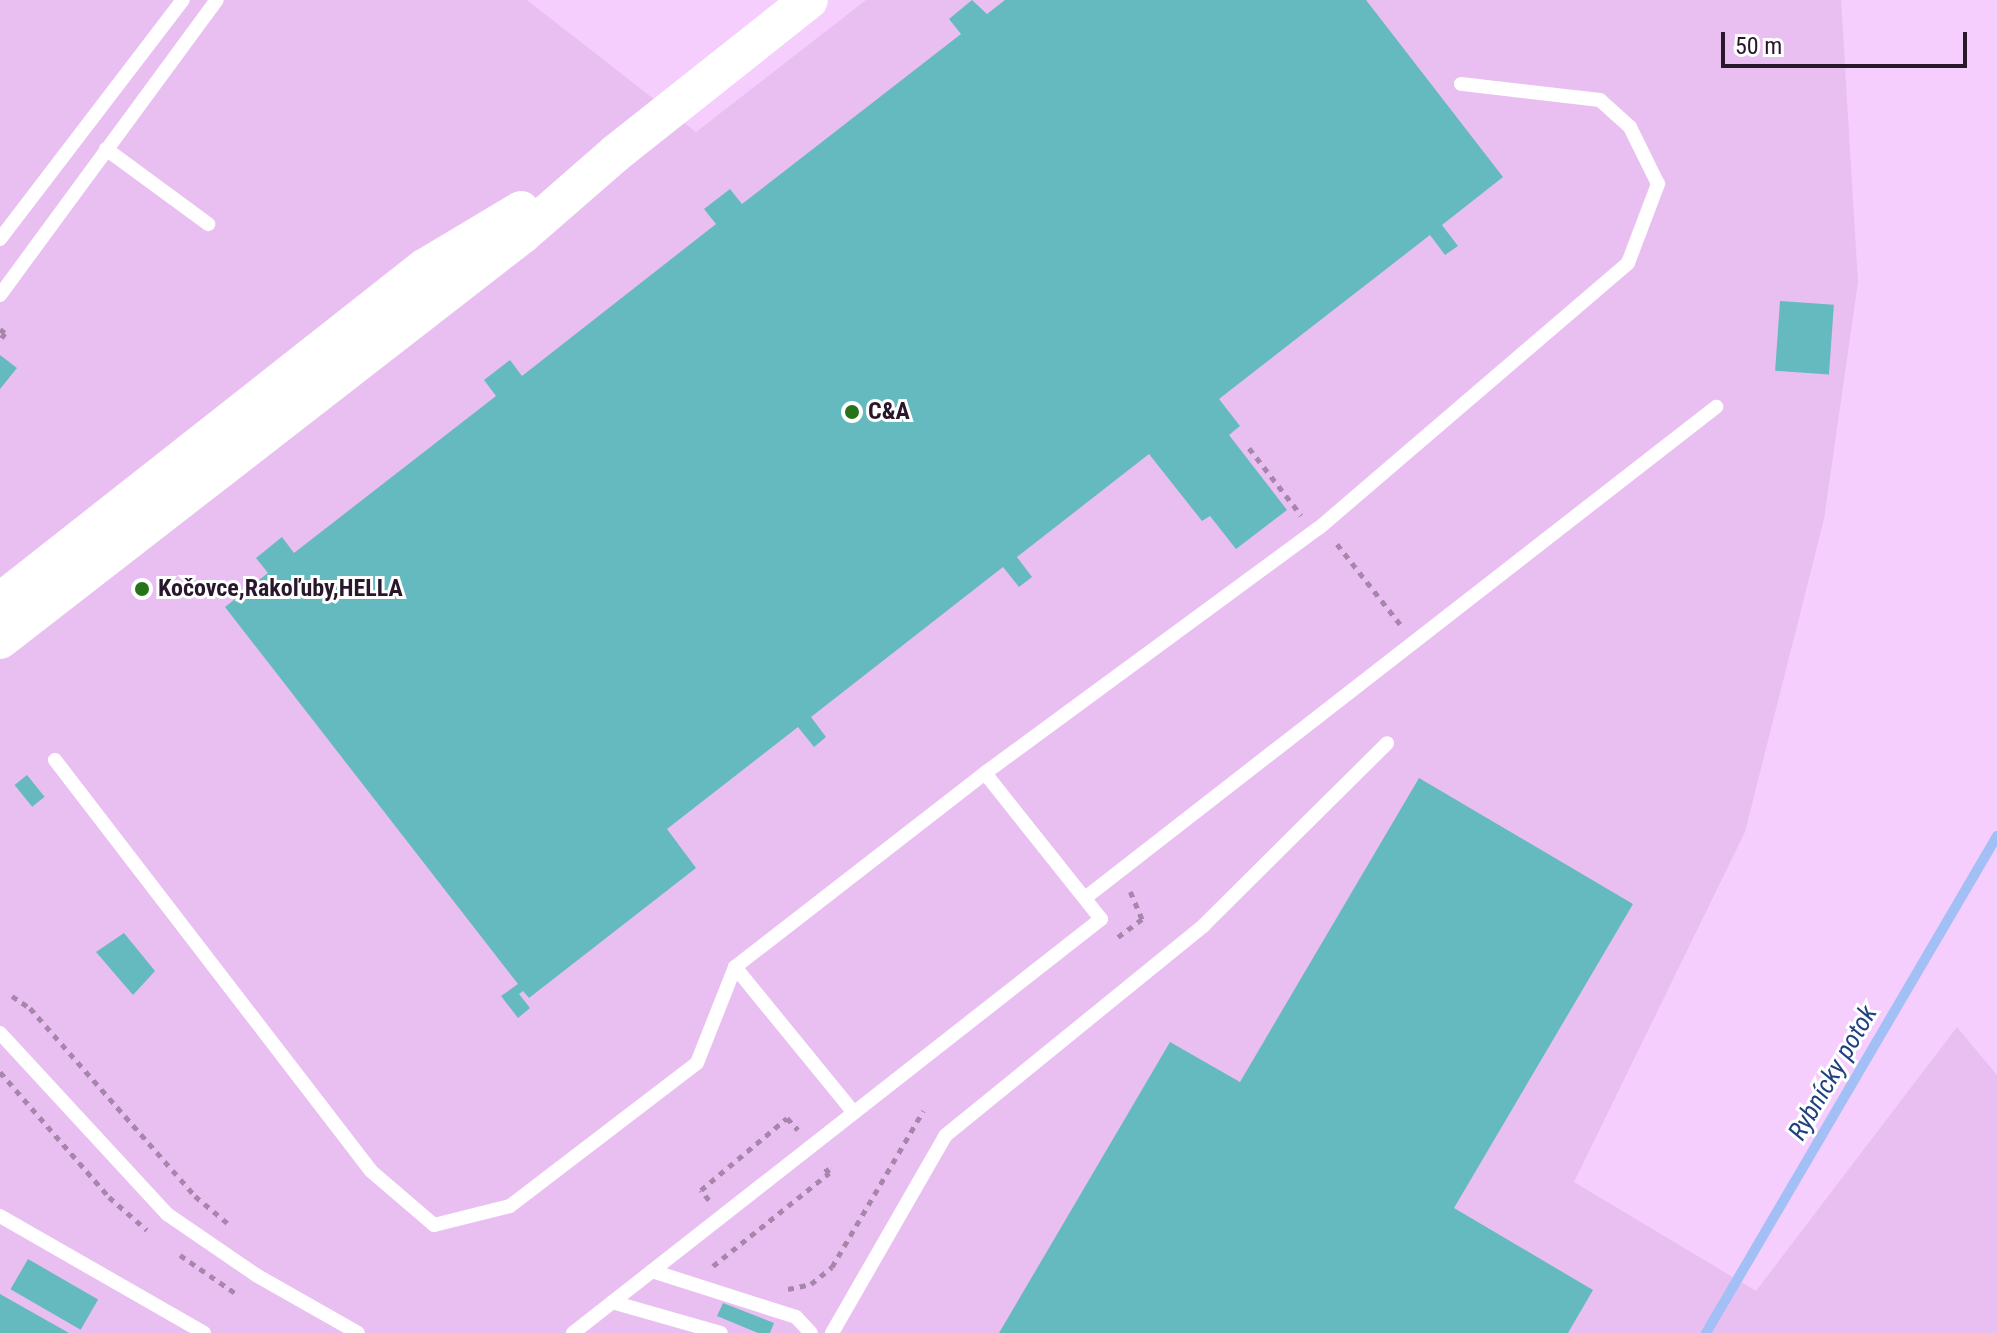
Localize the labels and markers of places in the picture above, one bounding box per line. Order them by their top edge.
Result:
place label: C&A [868,398,910,426]
marker: C&A [843,403,861,421]
place label: Kočovce,Rakoľuby,HELLA [158,575,403,603]
marker: Kočovce,Rakoľuby,HELLA [133,580,151,598]

